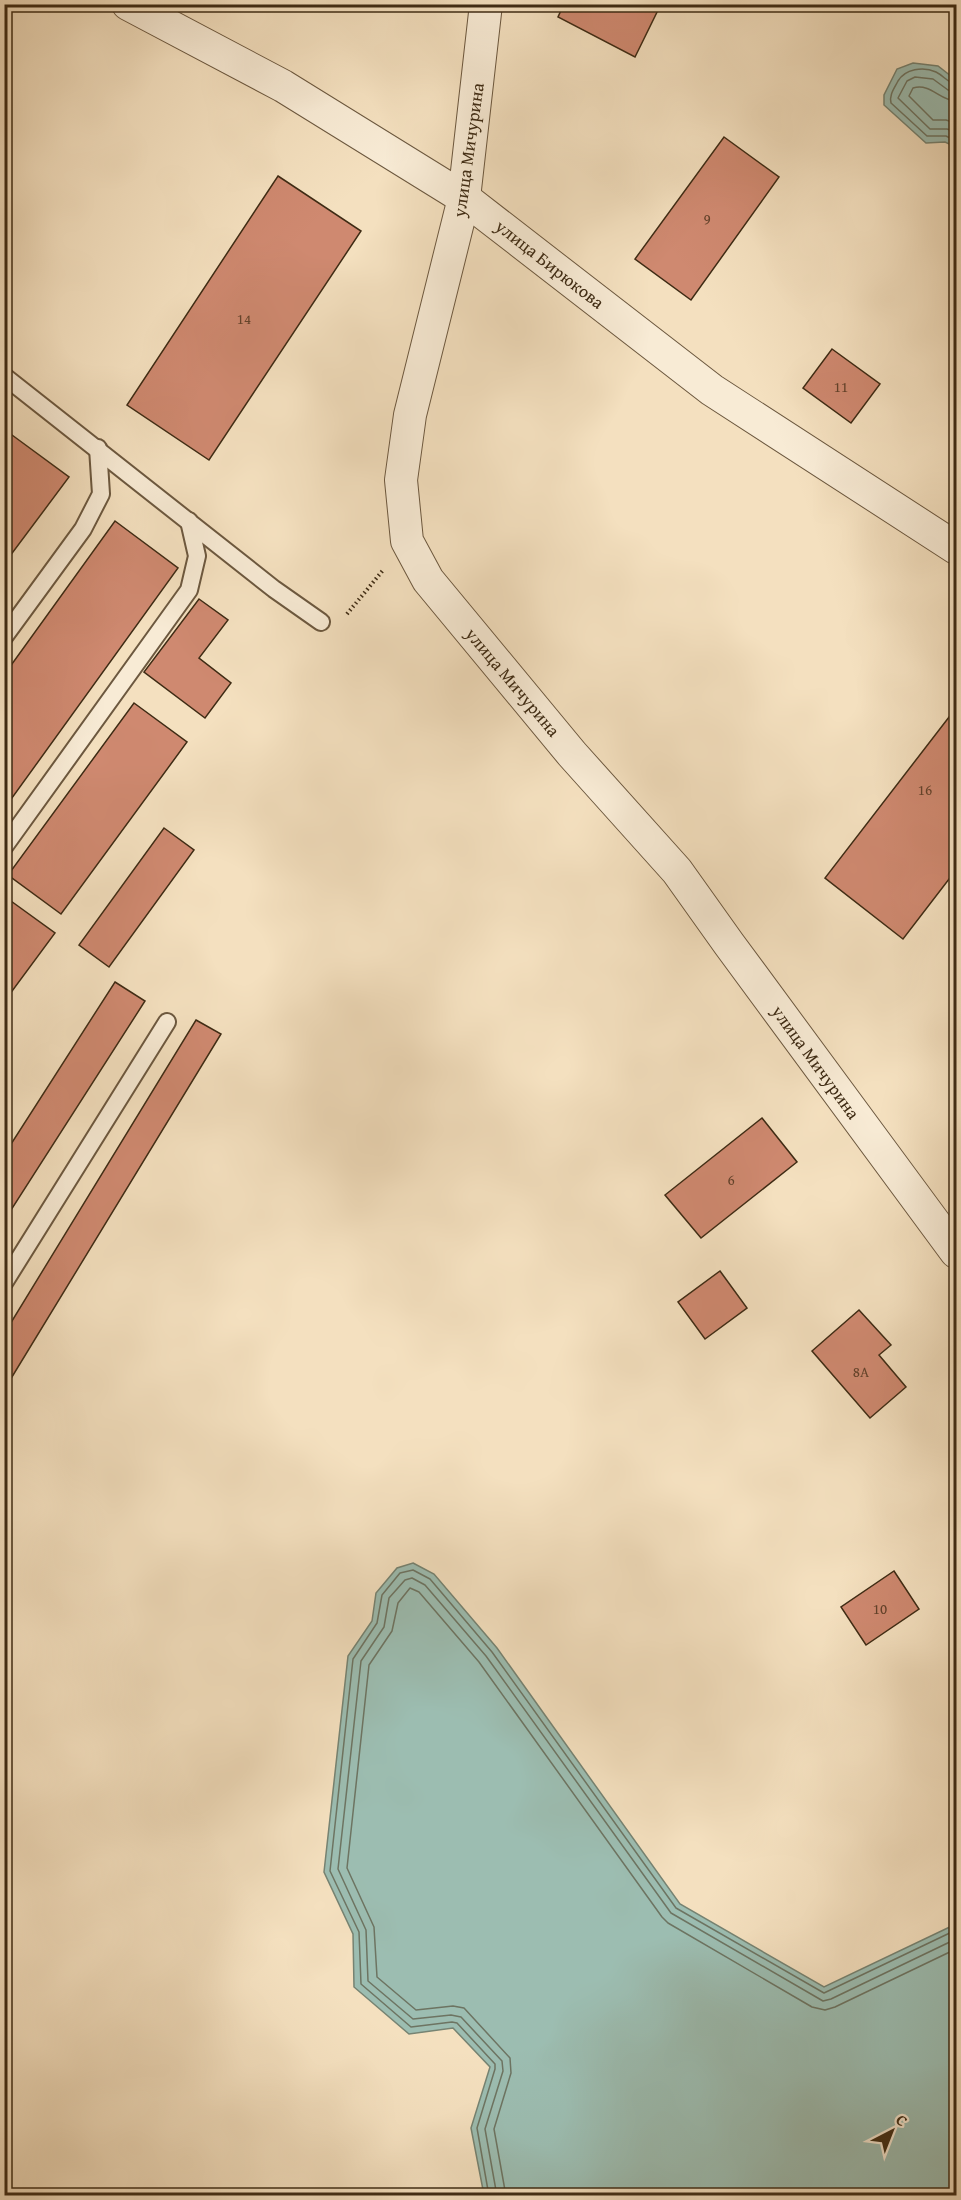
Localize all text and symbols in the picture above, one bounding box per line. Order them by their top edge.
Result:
street label: улица Мичурина [445,81,491,220]
house number: 9 [703,208,711,229]
street label: улица Бирюкова [489,212,611,316]
house number: 14 [237,308,251,329]
house number: 11 [834,376,848,397]
street label: улица Мичурина [458,621,567,743]
house number: 16 [918,779,932,800]
street label: улица Мичурина [765,998,867,1125]
house number: 6 [727,1169,735,1190]
house number: 8А [853,1361,869,1382]
house number: 10 [873,1598,887,1619]
north arrow [862,2101,922,2161]
text: С [891,2108,913,2132]

